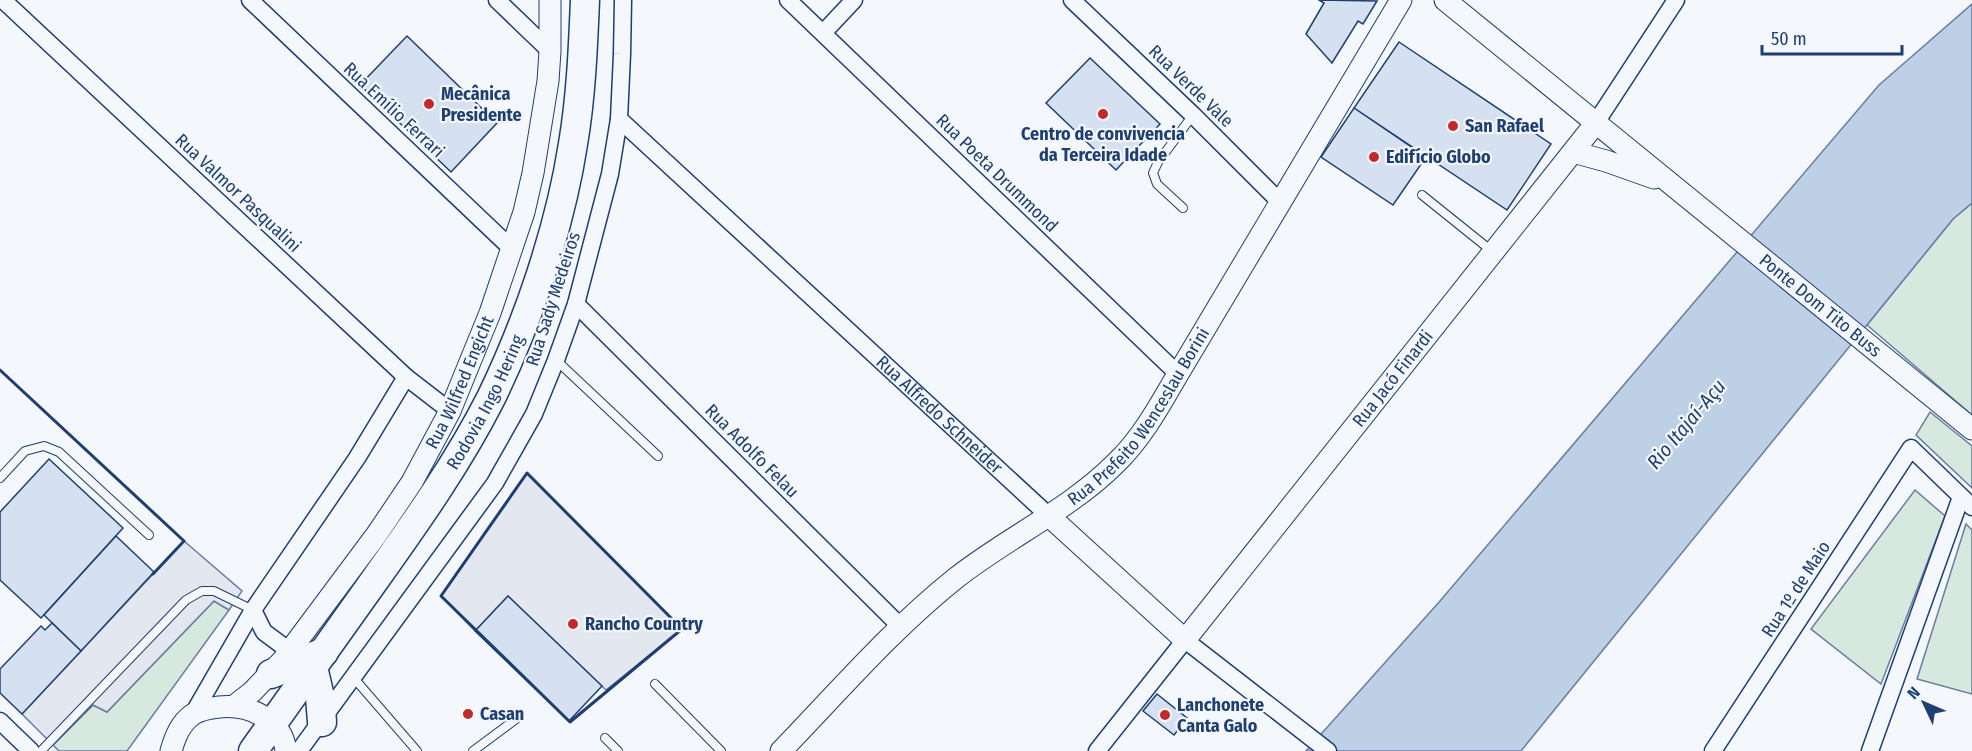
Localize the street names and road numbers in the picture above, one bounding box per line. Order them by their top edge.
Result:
street label: Rua Verde Vale [1144,40,1238,132]
street label: Rua Emílio Ferrari [339,58,449,162]
street label: Rua Poeta Drummond [932,109,1062,237]
street label: Rua Valmor Pasqualini [171,129,305,257]
street label: Rua Sady Medeiros [521,229,585,369]
street label: Ponte Dom Tito Buss [1755,249,1886,362]
street label: Rua Wilfred Engicht [421,313,499,453]
street label: Rua Prefeito Wenceslau Borini [1063,324,1214,510]
street label: Rua Jacó Finardi [1348,326,1438,431]
street label: Rodovia Ingo Hering [442,331,529,474]
street label: Rua Alfredo Schneider [872,351,1008,479]
street label: Rua Adolfo Felau [700,399,804,503]
street label: Rua 1º de Maio [1757,537,1835,641]

